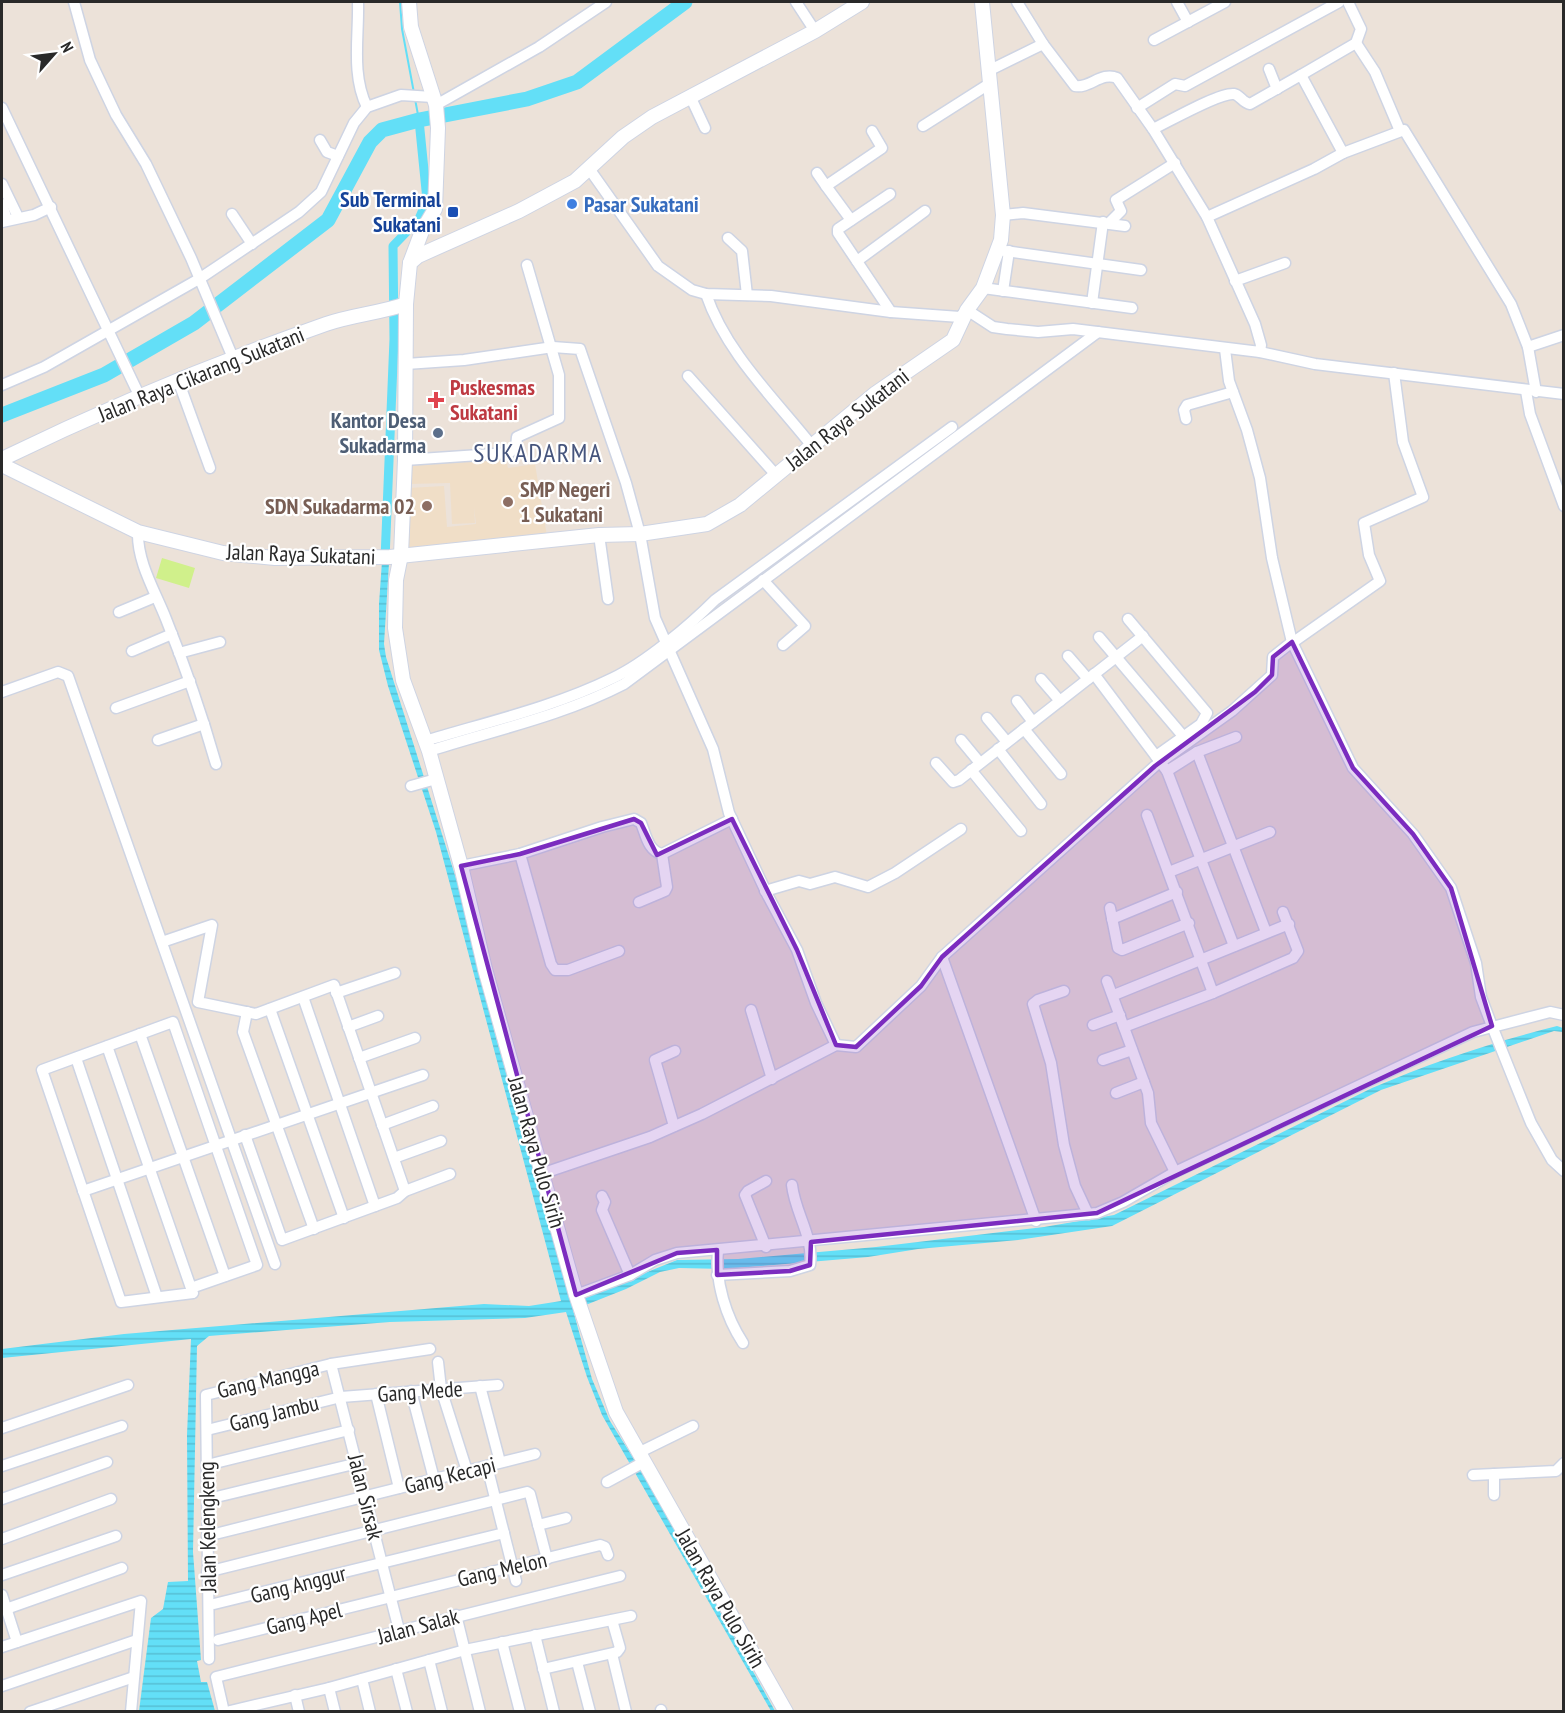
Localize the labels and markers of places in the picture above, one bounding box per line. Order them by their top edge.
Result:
place label: Sub Terminal Sukatani [340,185,442,238]
place label: Pasar Sukatani [584,190,699,218]
marker: Pasar Sukatani [565,197,579,211]
marker: Sub Terminal Sukatani [446,205,460,219]
place label: Puskesmas Sukatani [450,373,535,426]
marker: Puskesmas Sukatani [427,391,445,409]
place label: Kantor Desa Sukadarma [331,406,426,459]
marker: Kantor Desa Sukadarma [431,426,445,440]
place label: SMP Negeri 1 Sukatani [520,475,610,528]
place label: SDN Sukadarma 02 [265,492,415,520]
marker: SMP Negeri 1 Sukatani [501,495,515,509]
marker: SDN Sukadarma 02 [420,499,434,513]

